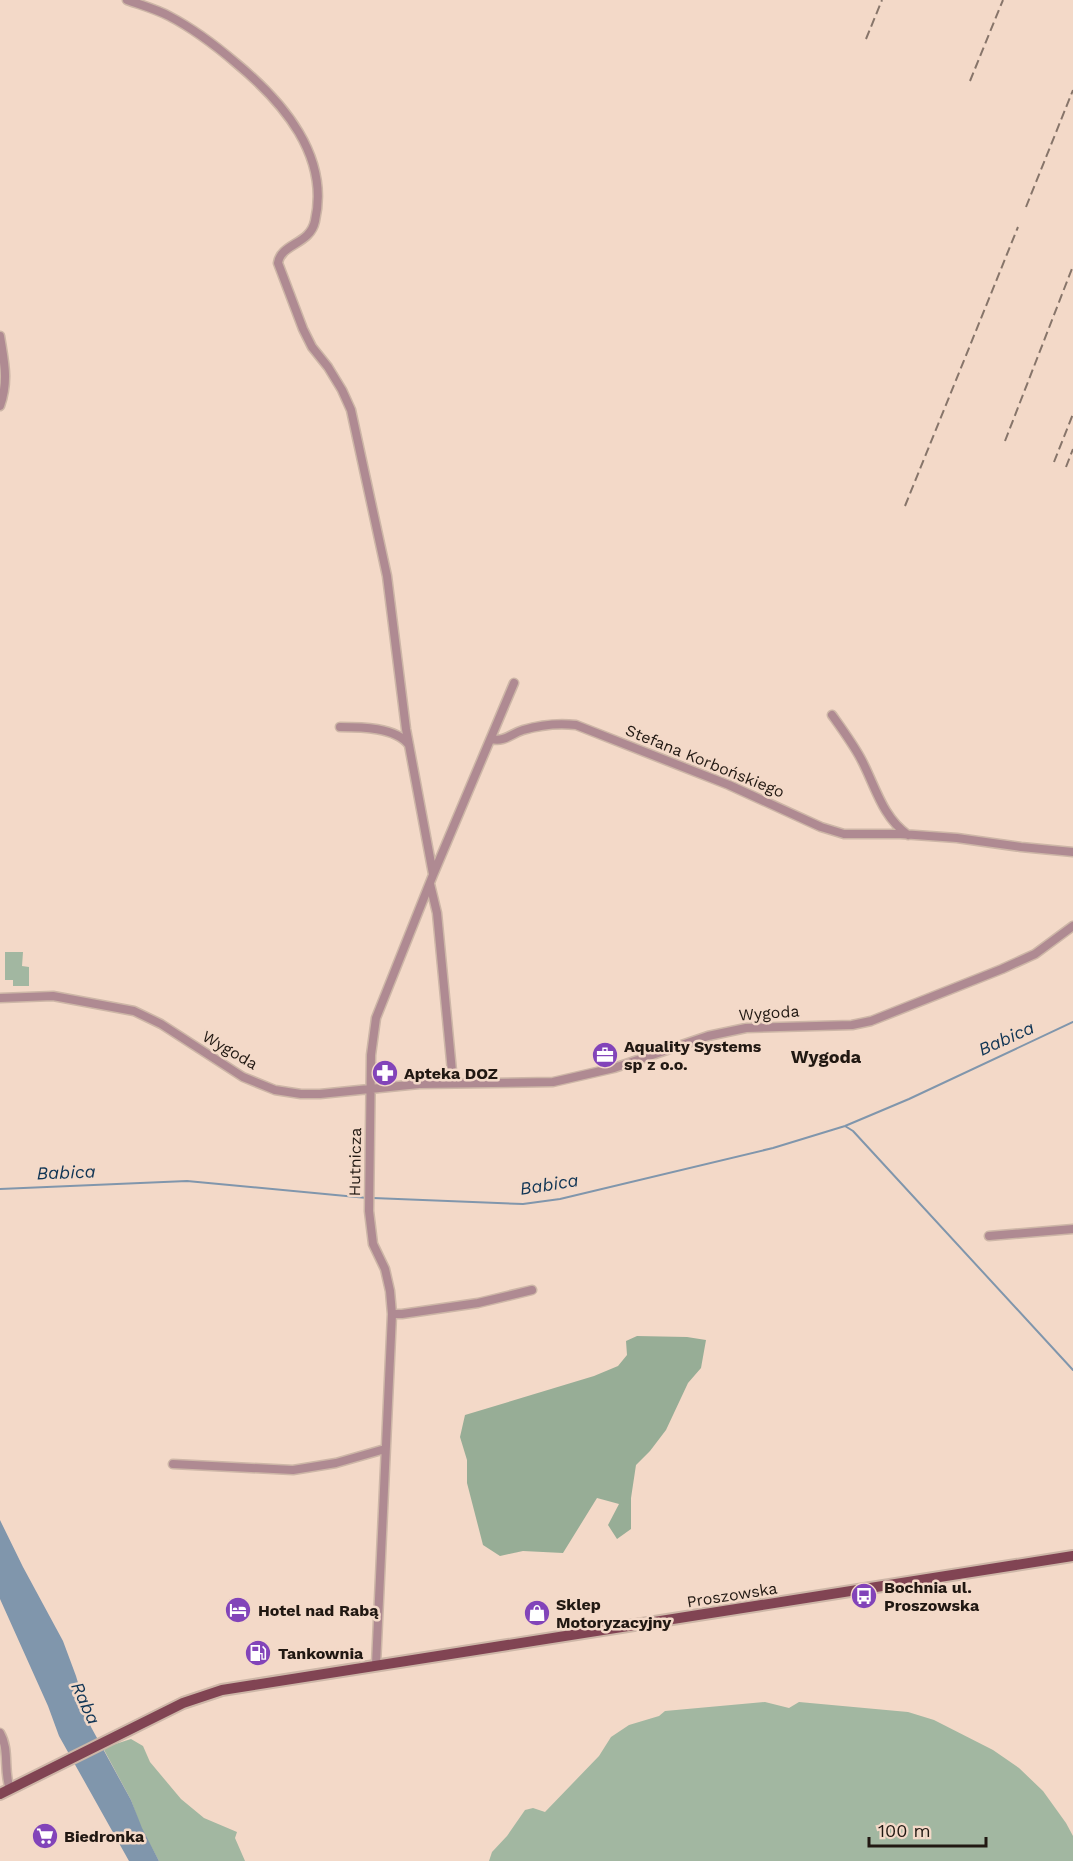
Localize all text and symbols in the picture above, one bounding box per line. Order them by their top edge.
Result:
street label: Stefana Korbońskiego [623,720,787,802]
street label: Wygoda [738,1001,800,1025]
water label: Babica [975,1016,1037,1060]
street label: Wygoda [199,1027,261,1073]
place label: Aquality Systems sp z o.o. [624,1037,762,1074]
office icon: Aquality Systems sp z o.o. [590,1040,620,1070]
district label: Wygoda [791,1046,862,1067]
pharmacy icon: Apteka DOZ [370,1058,400,1088]
place label: Apteka DOZ [404,1064,498,1083]
street label: Hutnicza [345,1127,365,1197]
water label: Babica [36,1160,96,1184]
water label: Babica [518,1169,580,1199]
street label: Proszowska [685,1578,779,1612]
place label: Bochnia ul. Proszowska [884,1578,980,1615]
bus stop icon: Bochnia ul. Proszowska [849,1581,879,1611]
hotel icon: Hotel nad Rabą [223,1595,253,1625]
place label: Sklep Motoryzacyjny [556,1595,672,1632]
shop icon: Sklep Motoryzacyjny [522,1598,552,1628]
place label: Hotel nad Rabą [258,1601,379,1620]
fuel station icon: Tankownia [243,1638,273,1668]
place label: Tankownia [278,1644,364,1663]
water label: Raba [67,1678,105,1728]
scale bar [869,1810,986,1848]
text: 100 m [878,1820,931,1841]
supermarket icon: Biedronka [30,1821,60,1851]
place label: Biedronka [64,1827,145,1846]

